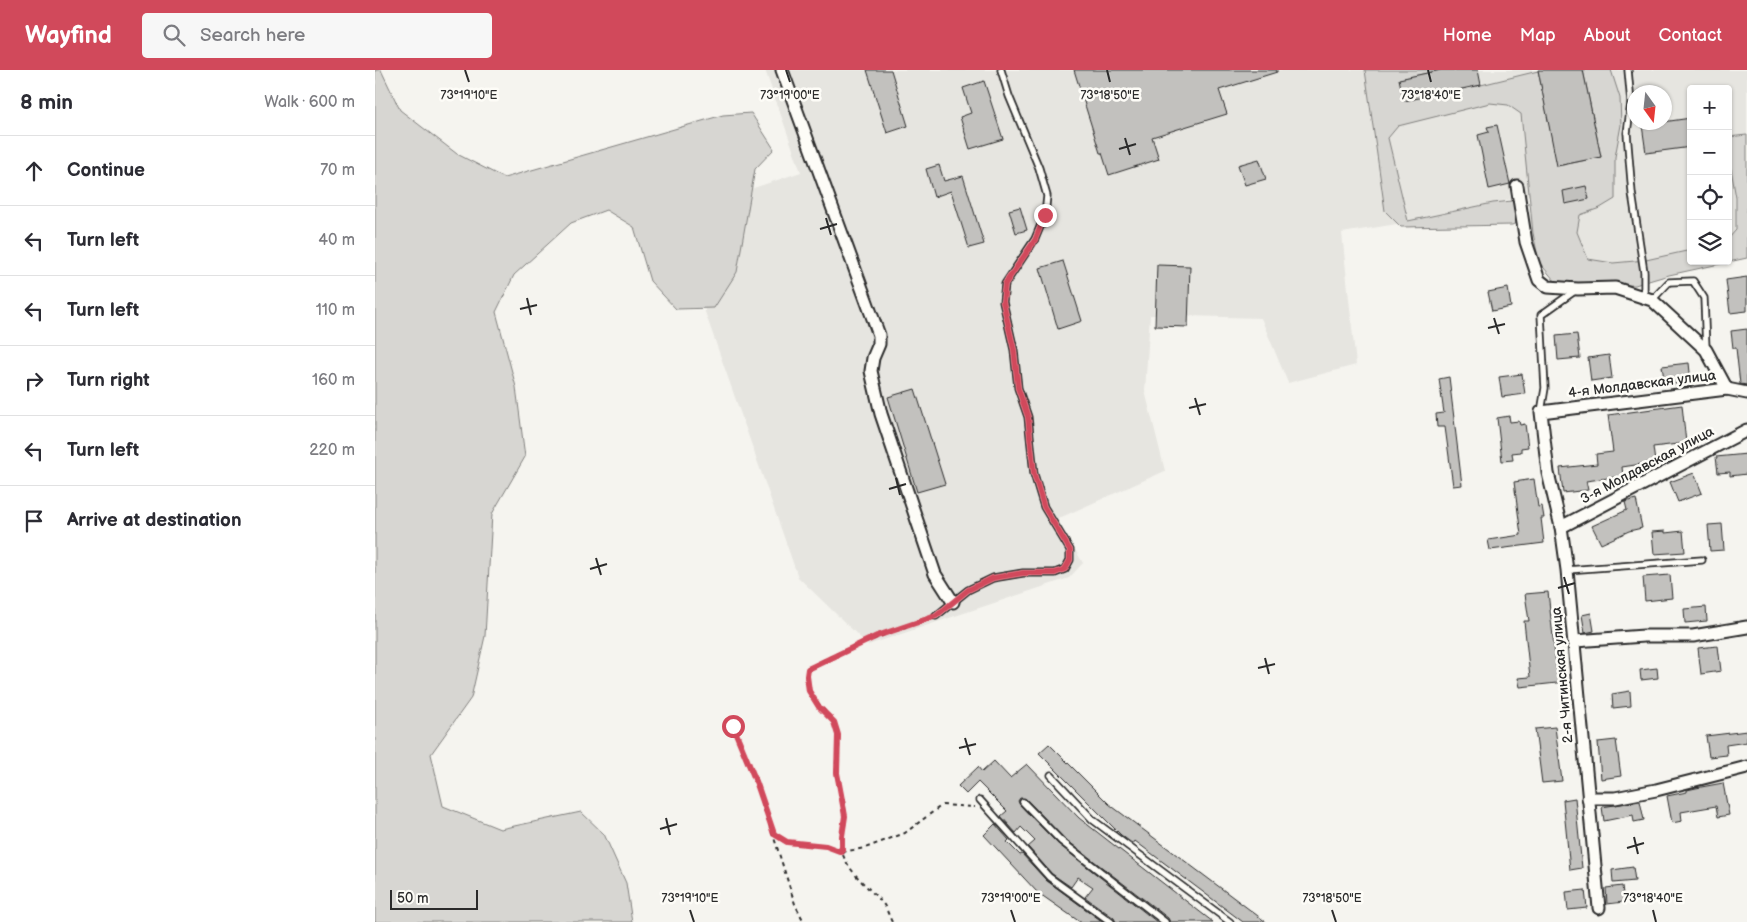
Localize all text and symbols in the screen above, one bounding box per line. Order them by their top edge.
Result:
search box [142,13,492,58]
text: Wayfind [25,21,112,50]
icon: search [160,21,188,49]
text: Search here [200,24,305,47]
text: Home [1443,25,1492,46]
text: Map [1520,25,1556,46]
text: About [1584,25,1631,46]
text: Contact [1659,25,1722,46]
north arrow [1627,85,1672,130]
map controls [1687,85,1732,265]
button: + [1687,85,1732,130]
text: 73°19'10"E [441,88,498,103]
text: 73°19'00"E [760,88,820,103]
text: 73°18'50"E [1080,88,1140,103]
text: 73°18'40"E [1401,88,1461,103]
text: 8 min [20,90,73,115]
text: Walk · 600 m [264,93,355,112]
button: − [1687,130,1732,175]
icon: ahead [20,157,48,185]
text: Continue [67,159,145,182]
text: 70 m [320,161,355,180]
button: locate [1687,175,1732,220]
route end [1034,204,1057,227]
button: layers [1687,220,1732,265]
icon: left [20,227,48,255]
text: Turn left [67,229,139,252]
text: 40 m [318,231,355,250]
icon: left [20,297,48,325]
text: Turn left [67,299,139,322]
text: 110 m [316,301,355,320]
street label: 4-я Молдавская улица [1567,366,1718,402]
icon: right [20,367,48,395]
text: Turn right [67,369,150,392]
text: 160 m [312,371,355,390]
street label: 3-я Молдавская улица [1577,422,1717,507]
icon: left [20,437,48,465]
text: Turn left [67,439,139,462]
text: 220 m [309,441,355,460]
icon: arrive [20,507,48,535]
text: Arrive at destination [67,509,242,532]
street label: 2-я Читинская улица [1548,605,1576,744]
route start [722,715,745,738]
scale bar [390,887,477,910]
text: 50 m [397,890,429,907]
text: 73°19'10"E [662,891,719,906]
text: 73°19'00"E [981,891,1041,906]
text: 73°18'50"E [1302,891,1362,906]
text: 73°18'40"E [1623,891,1683,906]

